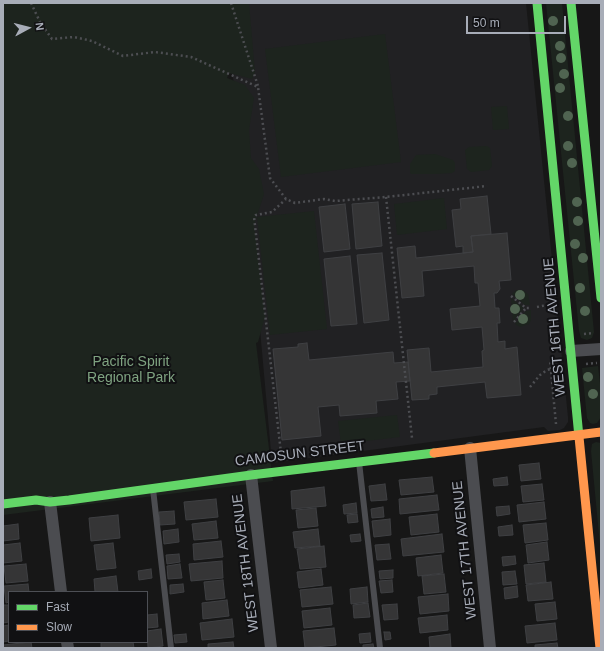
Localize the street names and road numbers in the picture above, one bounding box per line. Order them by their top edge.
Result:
street label: WEST 16TH AVENUE [541,257,569,397]
street label: CAMOSUN STREET [234,438,366,470]
street label: WEST 17TH AVENUE [449,480,481,620]
street label: WEST 18TH AVENUE [229,493,263,633]

